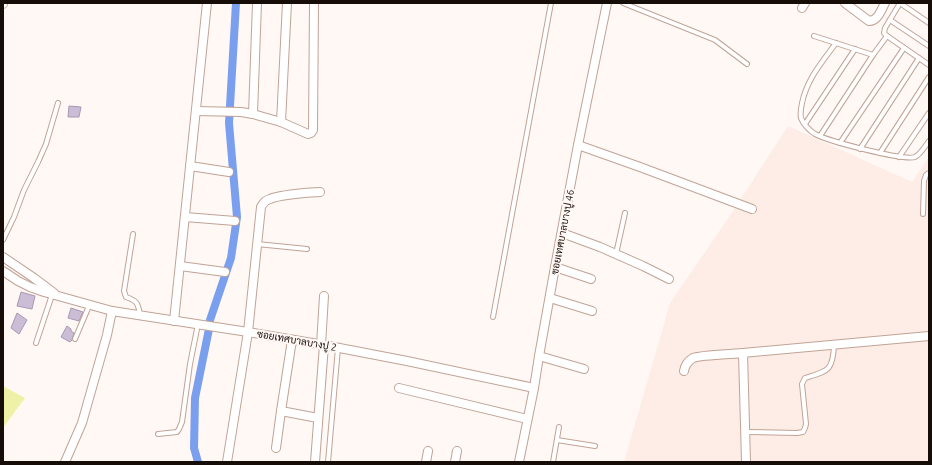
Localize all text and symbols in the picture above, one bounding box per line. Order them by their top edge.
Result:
street label: ซอยเทศบาลบางปู 46 [549,188,578,276]
street label: ซอยเทศบาลบางปู 2 [256,328,338,355]

